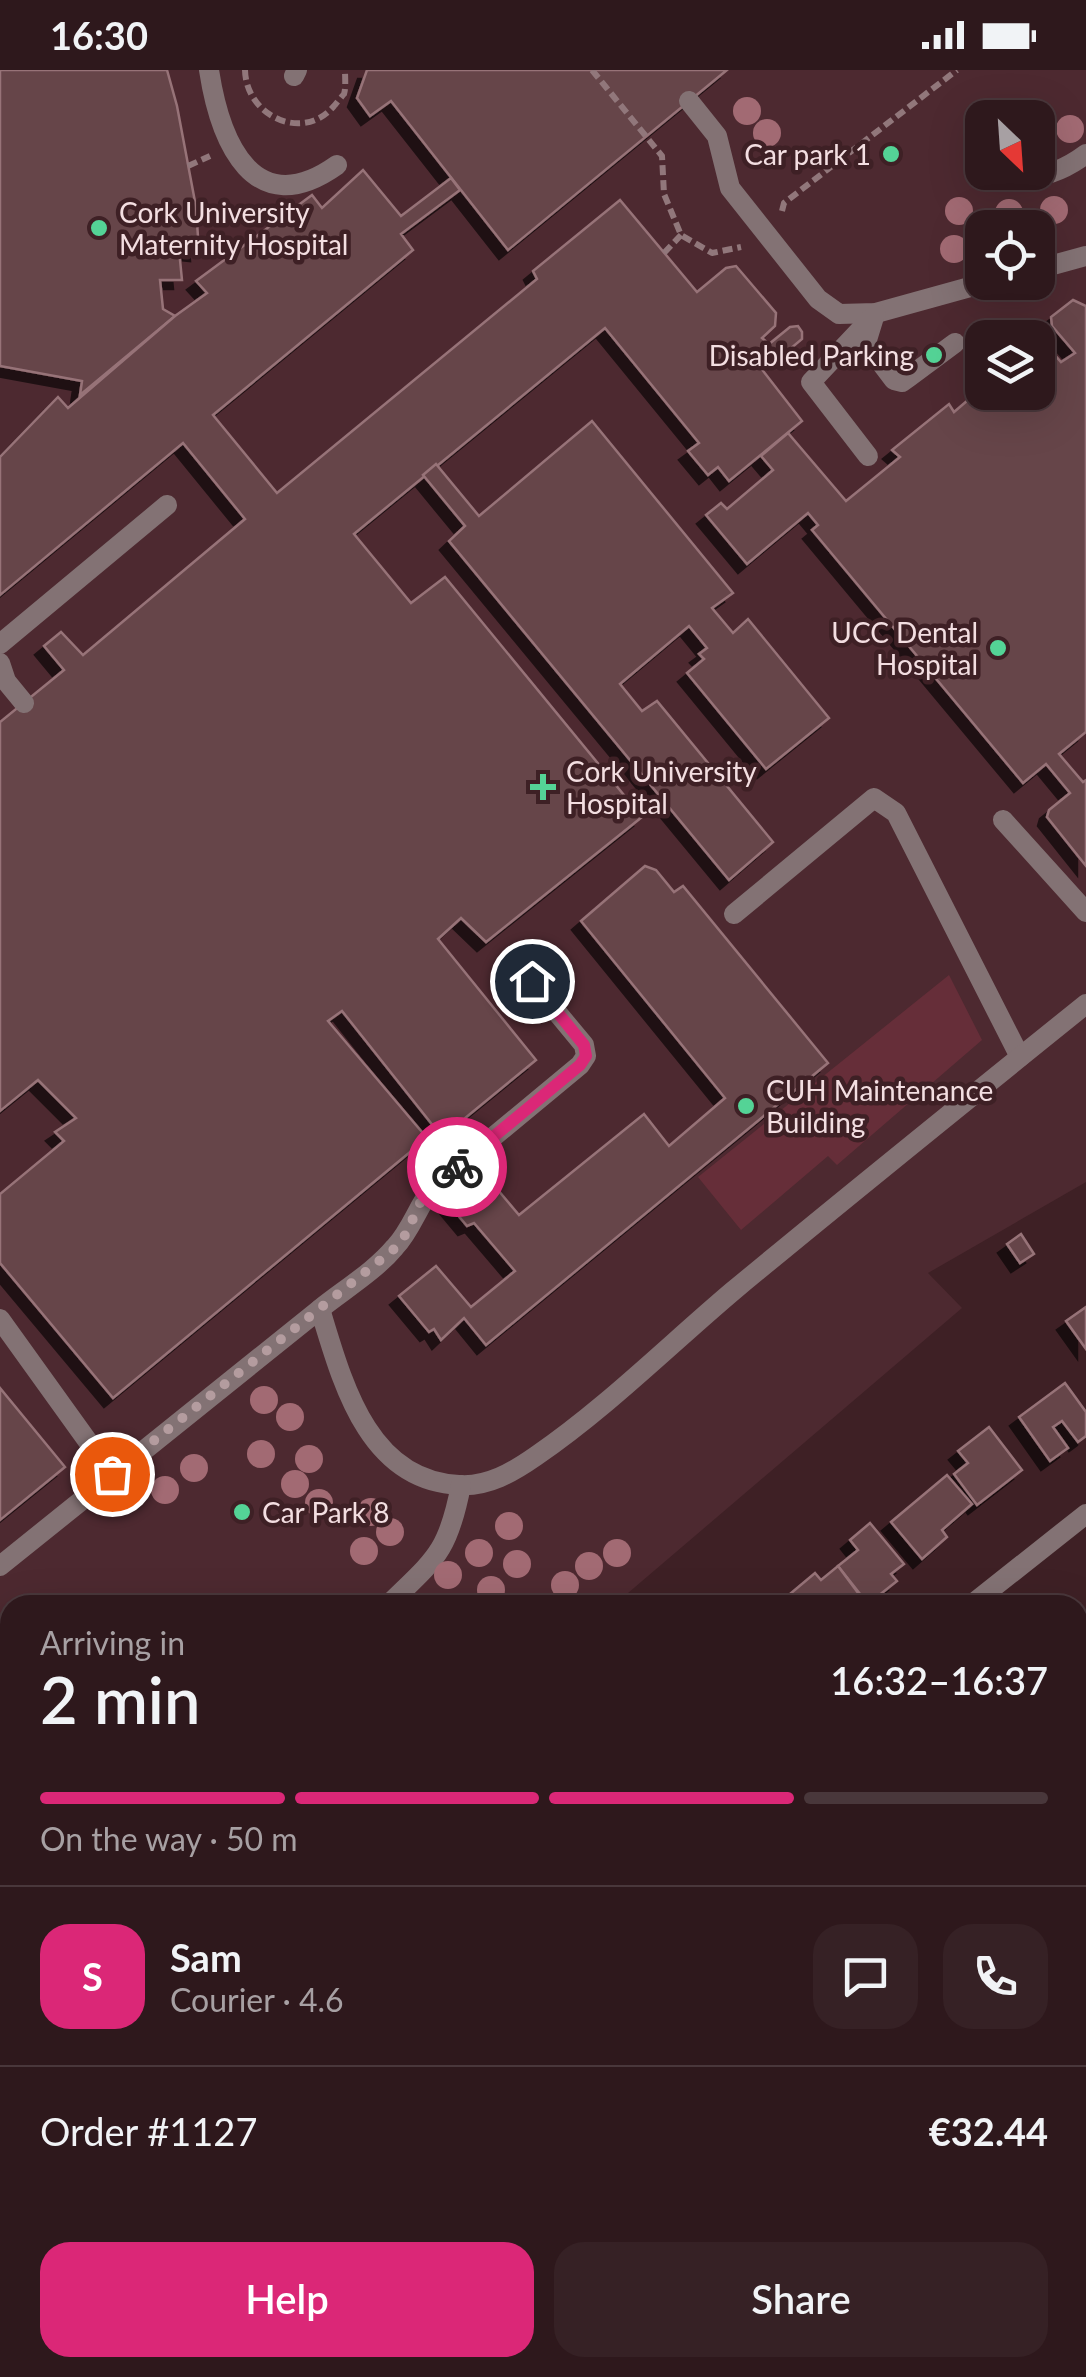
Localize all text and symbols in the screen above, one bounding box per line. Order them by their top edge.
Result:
text: 16:30 [50,12,148,58]
north arrow [965,100,1055,190]
map controls [965,100,1055,410]
place label: Car park 1 [744,137,871,171]
marker: Car park 1 [880,143,902,165]
place label: Cork University Maternity Hospital [119,195,348,261]
button: locate [965,210,1055,300]
marker: Cork University Maternity Hospital [88,217,110,239]
button: layers [965,320,1055,410]
place label: Disabled Parking [709,338,914,372]
marker: Disabled Parking [923,344,945,366]
place label: UCC Dental Hospital [831,615,978,681]
marker: UCC Dental Hospital [987,637,1009,659]
place label: Cork University Hospital [566,754,757,820]
marker: Cork University Hospital [530,774,556,800]
pin [490,939,575,1024]
icon: home [505,954,560,1009]
place label: CUH Maintenance Building [766,1073,993,1139]
marker: CUH Maintenance Building [735,1095,757,1117]
courier [407,1117,507,1217]
icon: bike [430,1140,485,1195]
pin [70,1432,155,1517]
icon: bag [85,1447,140,1502]
place label: Car Park 8 [262,1495,390,1529]
marker: Car Park 8 [231,1501,253,1523]
text: Arriving in [40,1623,185,1662]
text: 16:32–16:37 [830,1657,1048,1703]
text: 2 min [40,1660,200,1738]
text: On the way · 50 m [40,1819,298,1858]
button: chat [813,1924,918,2029]
button: phone [943,1924,1048,2029]
text: Sam [170,1934,242,1980]
text: S [82,1953,103,1999]
text: Courier · 4.6 [170,1980,344,2019]
text: Order #1127 [40,2108,257,2154]
text: €32.44 [929,2108,1048,2154]
button: Help [40,2242,534,2357]
button: Share [554,2242,1048,2357]

